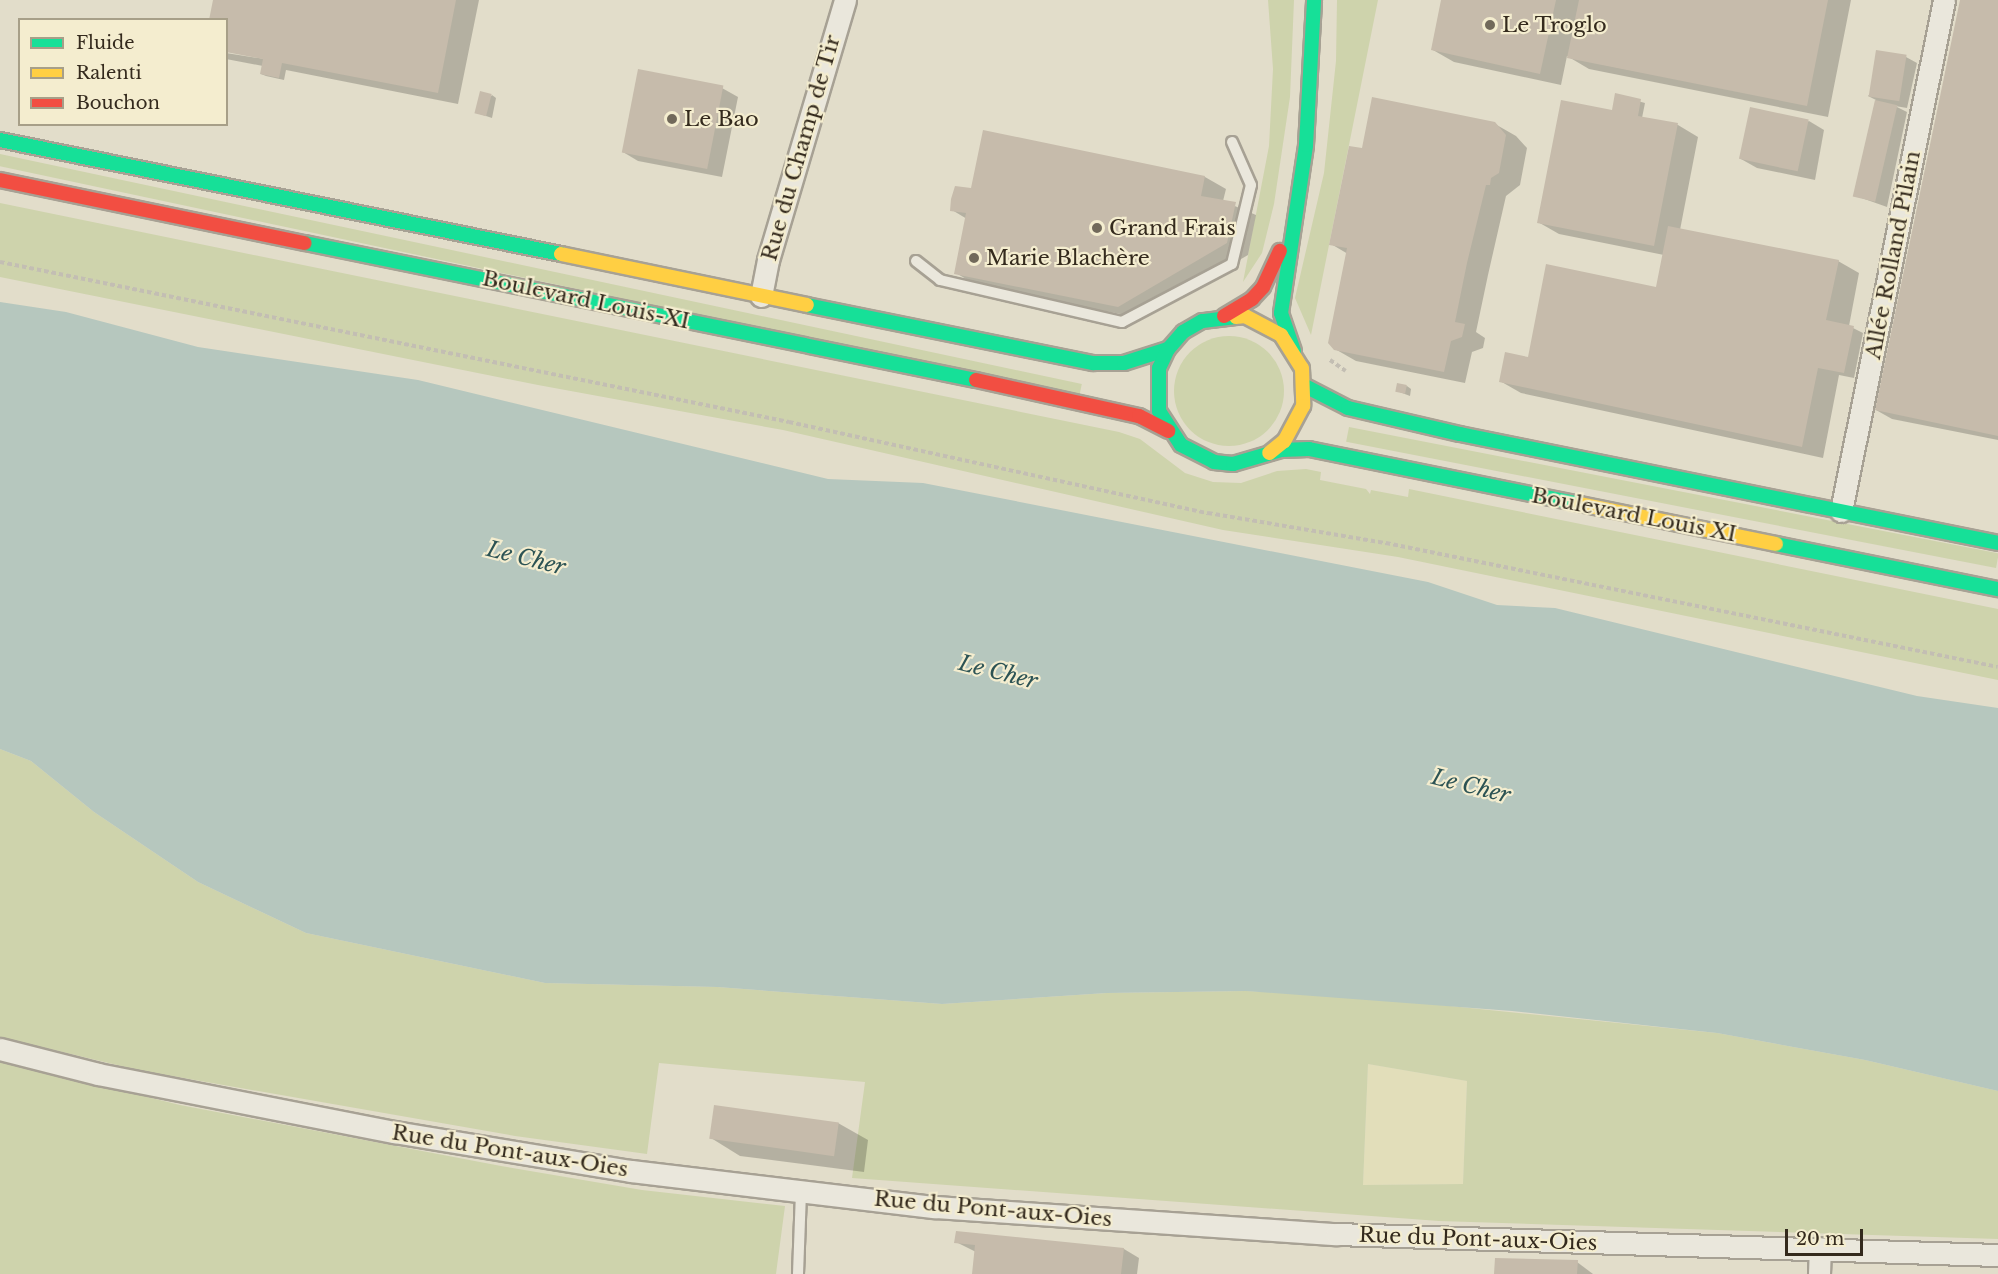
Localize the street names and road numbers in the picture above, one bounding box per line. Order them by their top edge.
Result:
street label: Rue du Champ de Tir [757,32,845,264]
street label: Allée Rolland Pilain [1860,149,1926,361]
street label: Boulevard Louis-XI [480,266,692,334]
street label: Boulevard Louis XI [1529,483,1739,547]
street label: Rue du Pont-aux-Oies [390,1120,630,1182]
street label: Rue du Pont-aux-Oies [873,1186,1113,1232]
street label: Rue du Pont-aux-Oies [1358,1222,1598,1256]

